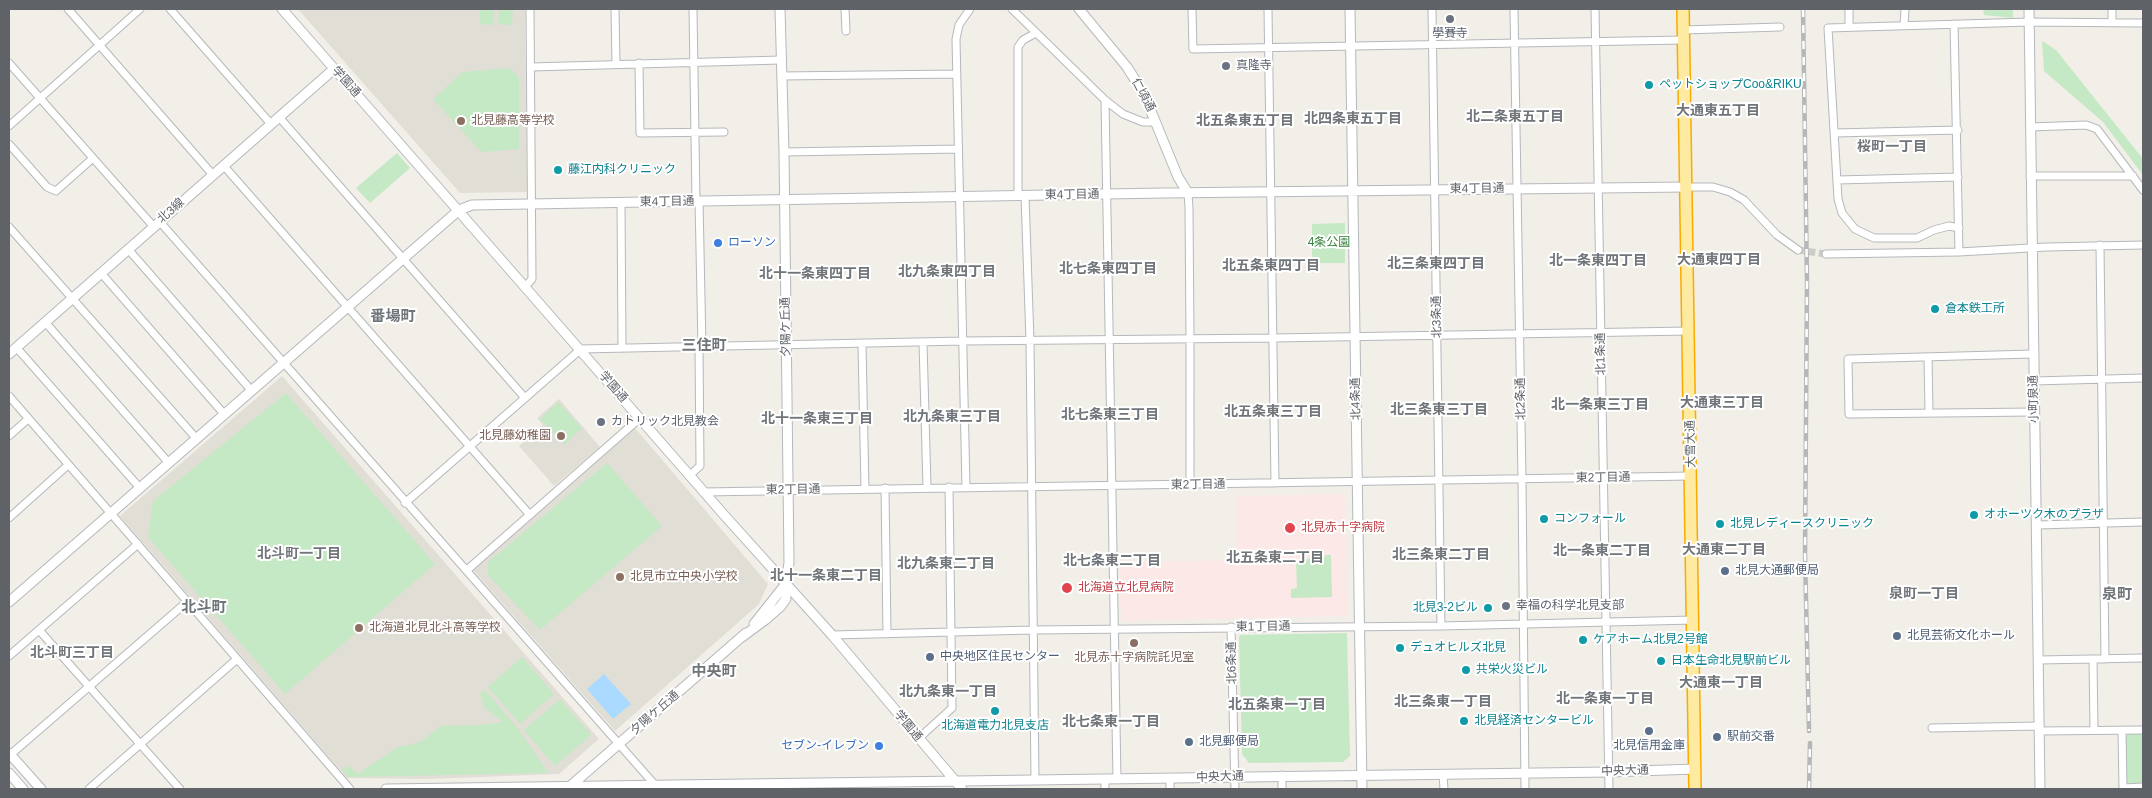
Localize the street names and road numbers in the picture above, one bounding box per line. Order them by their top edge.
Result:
street label: 学園通 [329,64,363,100]
street label: 仁頃通 [1128,76,1158,114]
street label: 東4丁目通 [1450,181,1504,197]
street label: 東4丁目通 [1045,187,1099,203]
street label: 東4丁目通 [640,194,694,210]
street label: 北3線 [155,196,187,226]
street label: 北3条通 [1429,296,1445,338]
street label: 夕陽ケ丘通 [778,297,794,357]
street label: 北1条通 [1593,333,1609,375]
street label: 学園通 [596,369,630,405]
street label: 小町泉通 [2026,375,2042,423]
street label: 北4条通 [1348,378,1364,420]
street label: 北2条通 [1513,378,1529,420]
street label: 大雪大通 [1683,420,1699,468]
street label: 東2丁目通 [1576,470,1630,486]
street label: 東2丁目通 [1171,477,1225,493]
street label: 東2丁目通 [766,482,820,498]
street label: 東1丁目通 [1236,619,1290,635]
street label: 北6条通 [1224,642,1240,684]
street label: 夕陽ケ丘通 [628,688,682,738]
street label: 学園通 [891,708,925,744]
street label: 中央大通 [1601,763,1649,779]
street label: 中央大通 [1196,769,1244,785]

